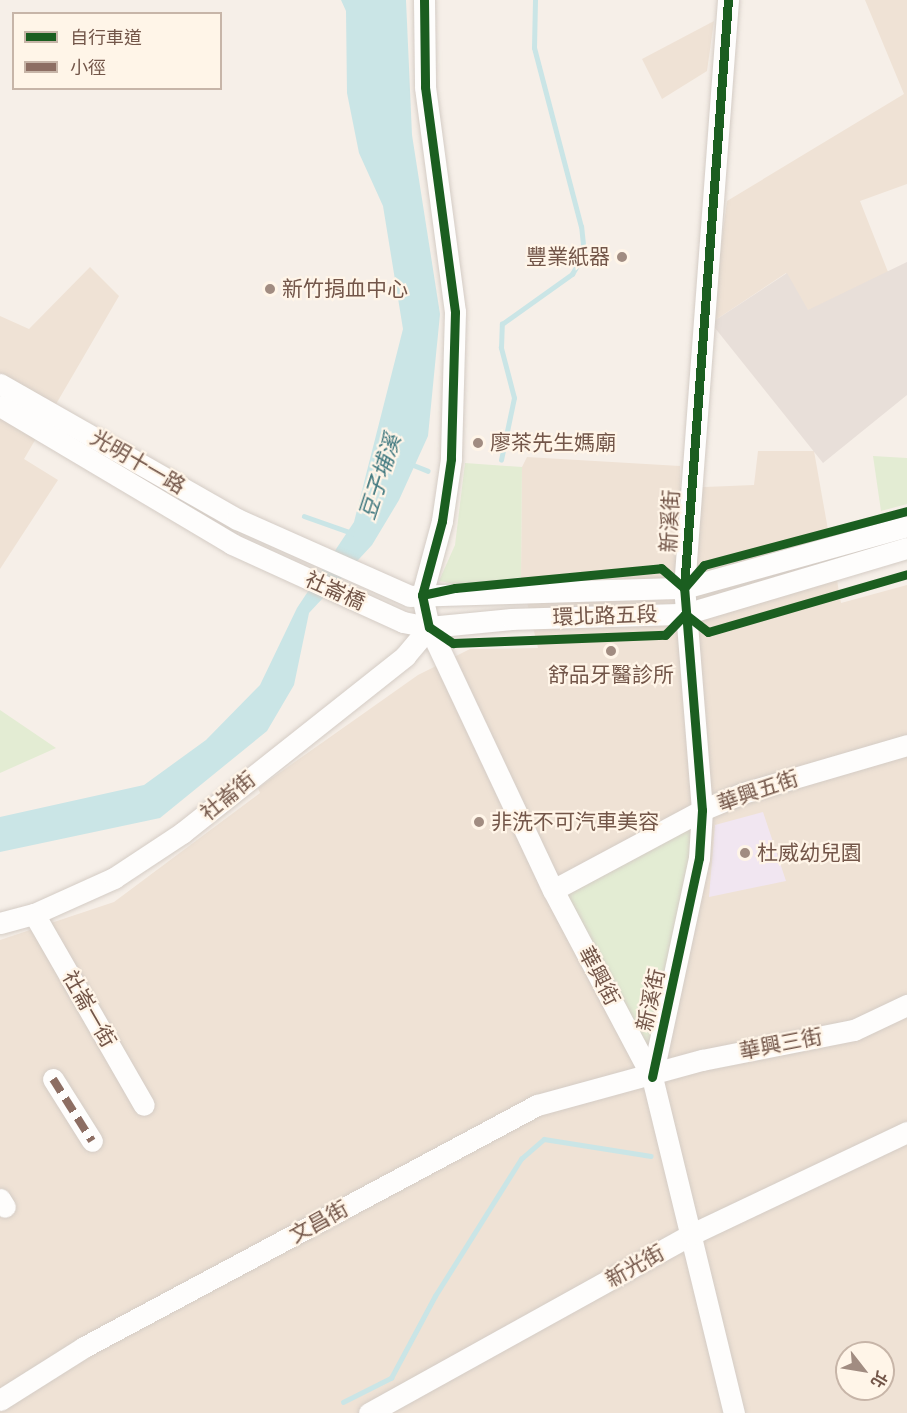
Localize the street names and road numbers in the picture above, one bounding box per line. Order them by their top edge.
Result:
street label: 光明十一路 [86,425,190,499]
street label: 新溪街 [656,489,684,553]
street label: 社崙橋 [301,567,369,615]
street label: 環北路五段 [552,602,658,630]
street label: 華興五街 [714,765,802,817]
street label: 社崙街 [196,766,260,826]
street label: 華興街 [573,942,625,1010]
street label: 社崙一街 [57,966,121,1052]
street label: 新溪街 [632,966,670,1034]
street label: 華興三街 [737,1024,825,1064]
street label: 文昌街 [285,1196,353,1248]
street label: 新光街 [601,1240,669,1292]

